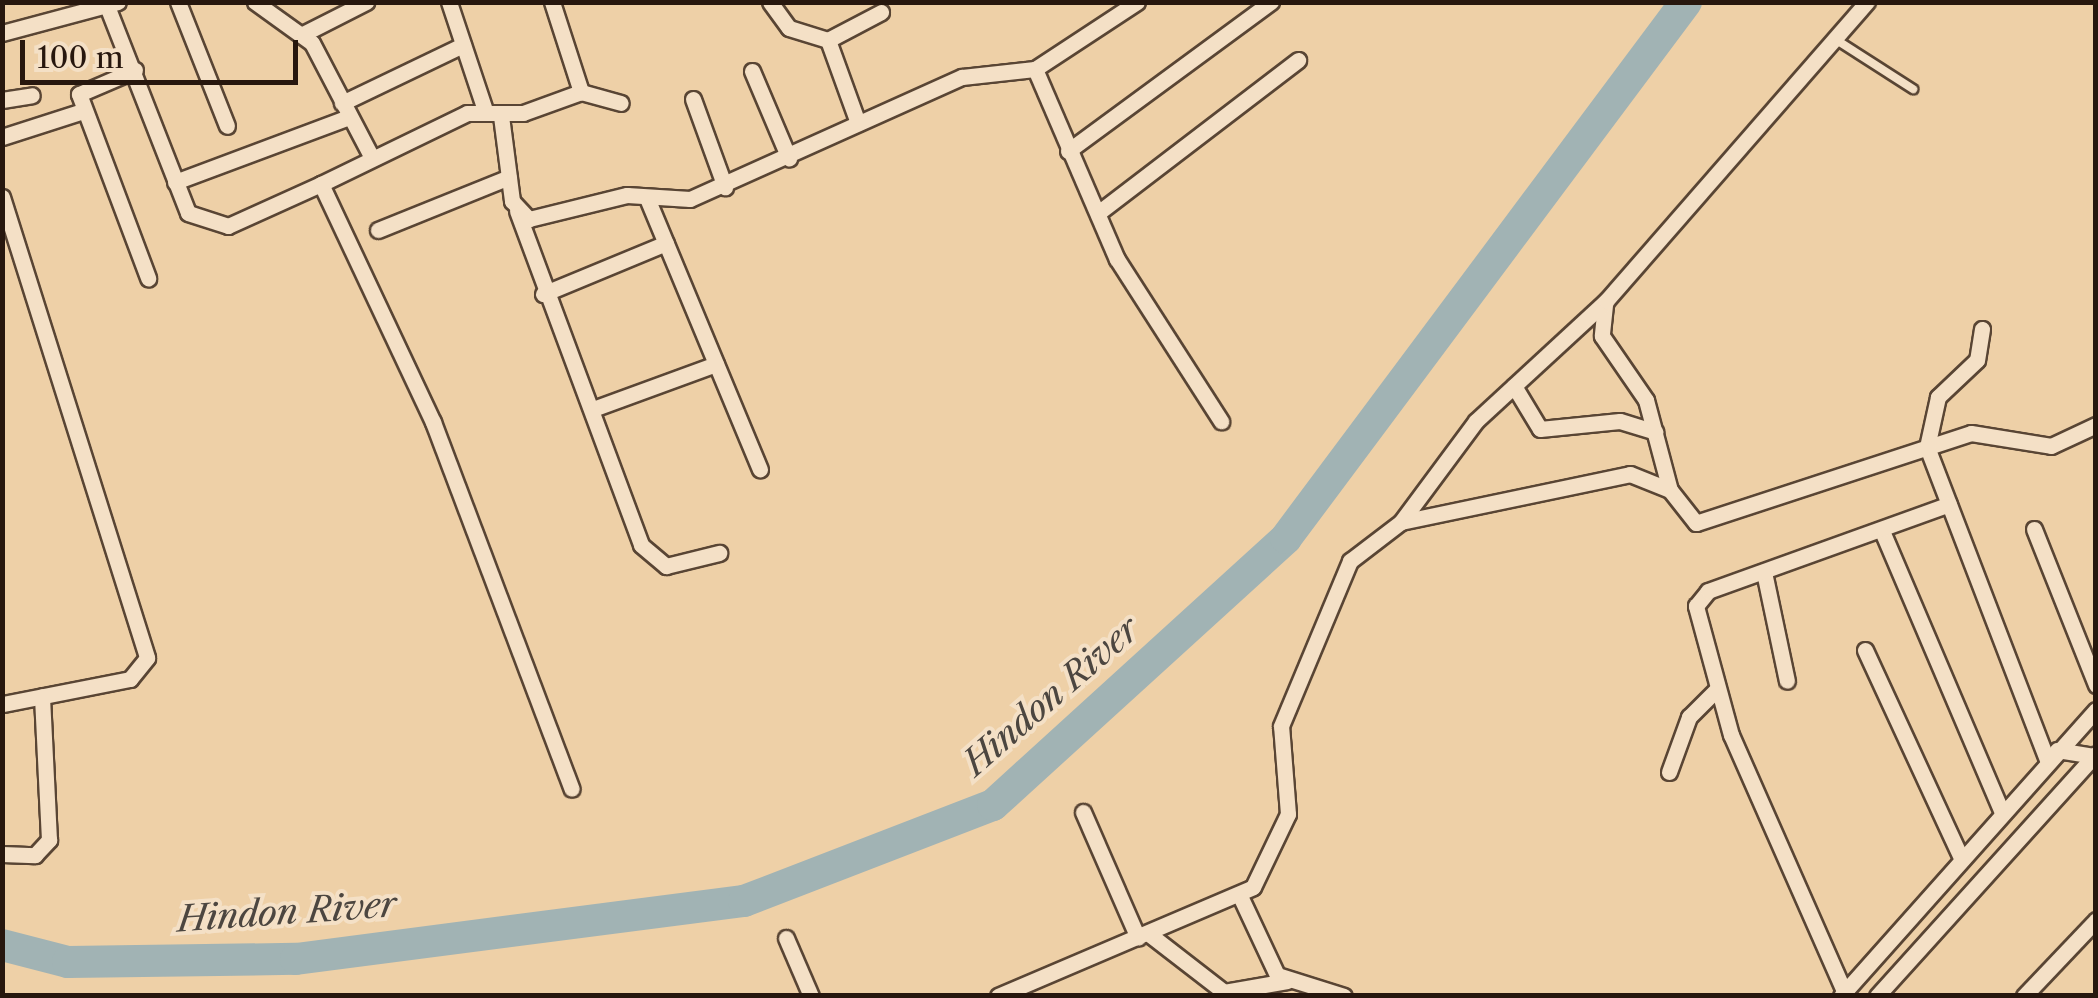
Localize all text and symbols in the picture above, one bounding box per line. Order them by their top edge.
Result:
scale bar [25,20,302,82]
text: 100 m [37,39,124,76]
water label: Hindon River [954,608,1148,784]
water label: Hindon River [176,883,398,941]

